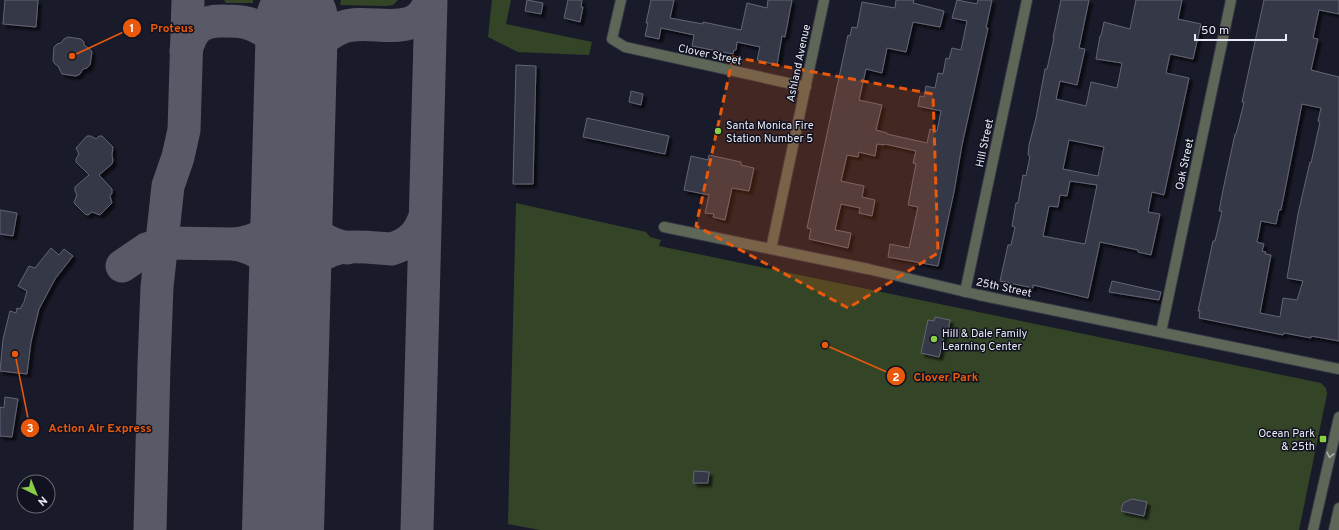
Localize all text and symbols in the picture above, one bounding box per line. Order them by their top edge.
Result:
callout: Proteus [122,16,202,40]
scale bar [1195,16,1286,42]
text: 1 [130,21,134,37]
text: Proteus [150,21,194,37]
street label: Ashland Avenue [784,23,814,103]
text: 50 m [1201,23,1229,39]
street label: Clover Street [677,41,743,69]
street label: Hill Street [973,118,997,169]
place label: Santa Monica Fire Station Number 5 [726,119,814,146]
marker: Santa Monica Fire Station Number 5 [713,126,723,136]
street label: Oak Street [1173,137,1197,191]
street label: 25th Street [975,275,1033,301]
place label: Hill & Dale Family Learning Center [942,327,1028,354]
marker: Hill & Dale Family Learning Center [929,334,939,344]
callout: Clover Park [886,364,986,388]
text: 2 [892,370,900,386]
text: Clover Park [914,370,979,386]
callout: Action Air Express [20,416,160,440]
text: 3 [26,421,34,437]
text: Action Air Express [48,421,152,437]
place label: Ocean Park & 25th [1258,427,1315,454]
marker: Ocean Park & 25th [1318,434,1328,444]
one-way arrow [1327,452,1335,459]
north arrow [16,474,56,514]
text: N [34,493,50,508]

